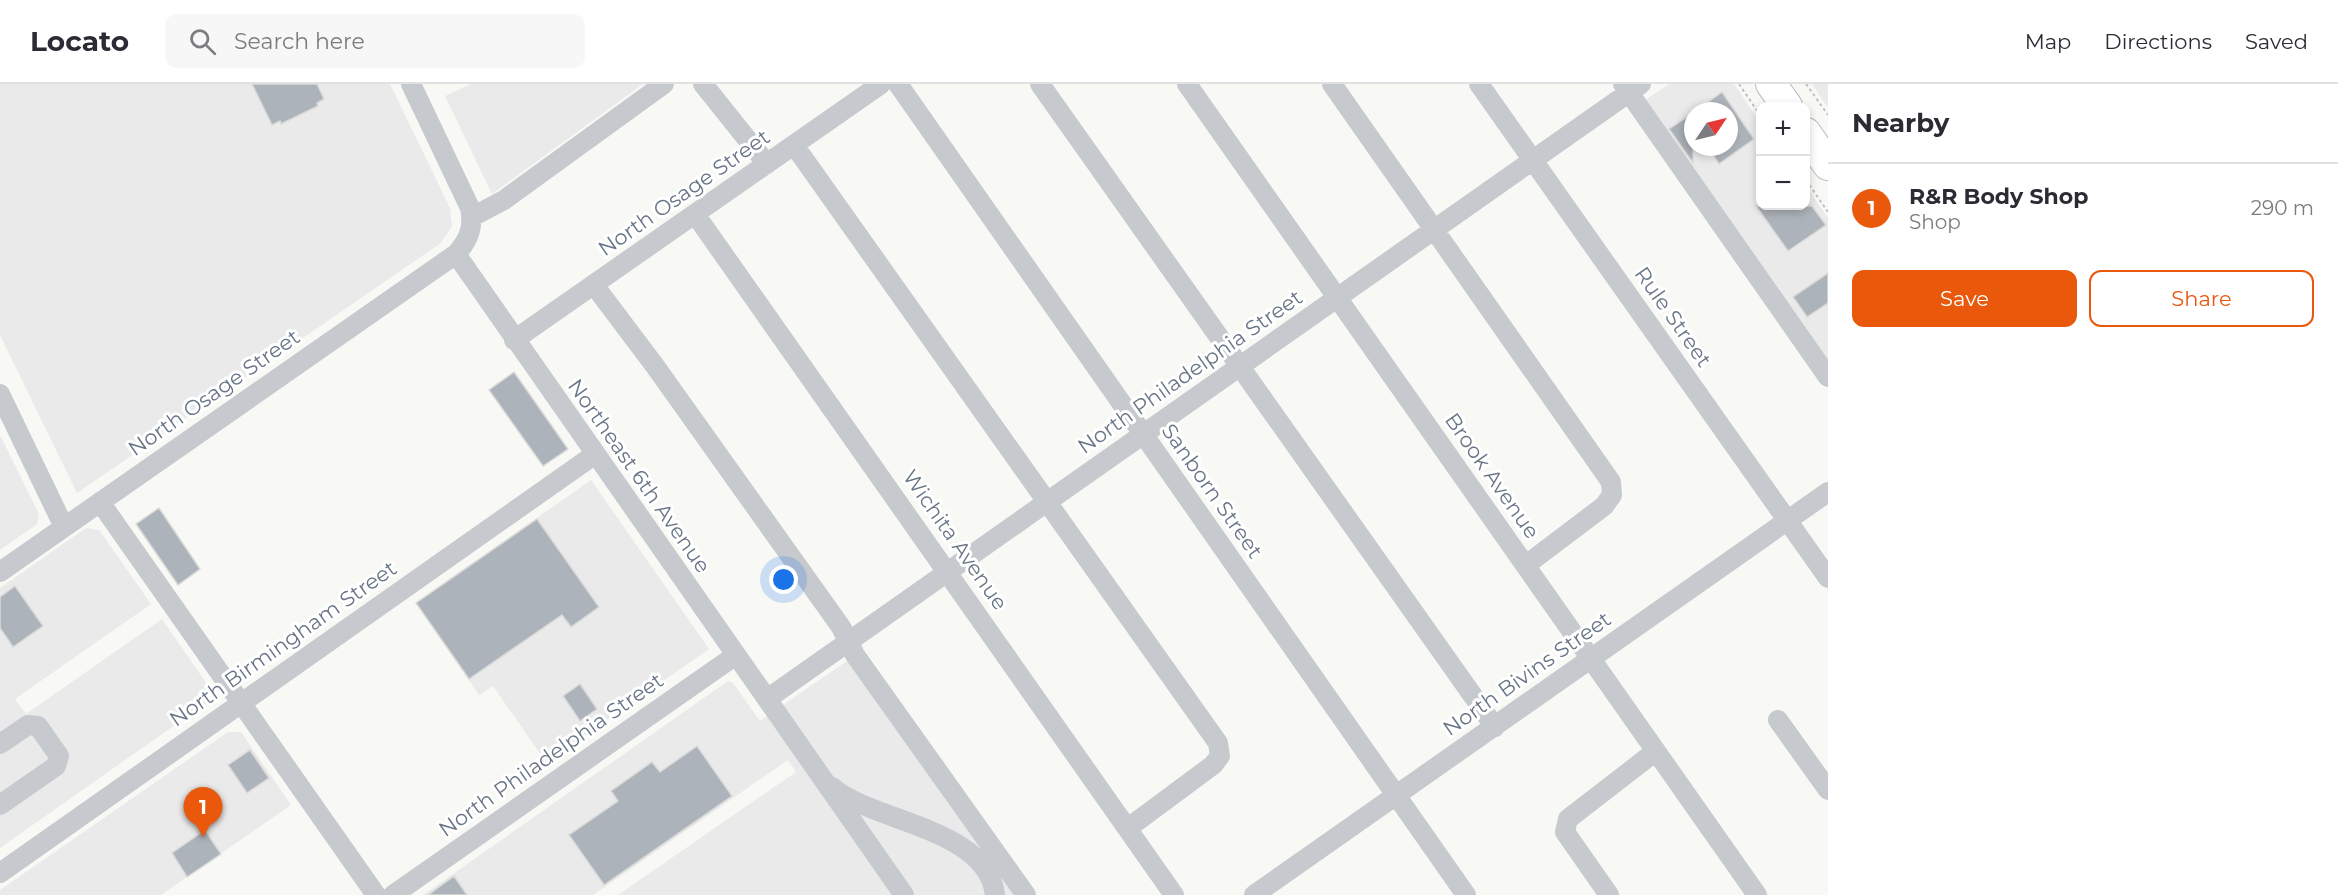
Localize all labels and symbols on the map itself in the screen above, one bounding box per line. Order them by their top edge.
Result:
north arrow [1684,102,1738,156]
street label: North Osage Street [593,124,774,261]
street label: Rule Street [1630,262,1717,372]
street label: North Philadelphia Street [1073,284,1307,459]
street label: North Osage Street [123,324,304,461]
street label: Northeast 6th Avenue [563,374,716,577]
street label: Brook Avenue [1440,408,1545,543]
street label: Sanborn Street [1157,419,1268,563]
street label: Wichita Avenue [898,465,1013,615]
street label: North Birmingham Street [164,556,401,732]
your location [769,565,798,594]
street label: North Bivins Street [1438,606,1615,741]
street label: North Philadelphia Street [434,667,668,842]
pin: 1 [184,788,222,837]

